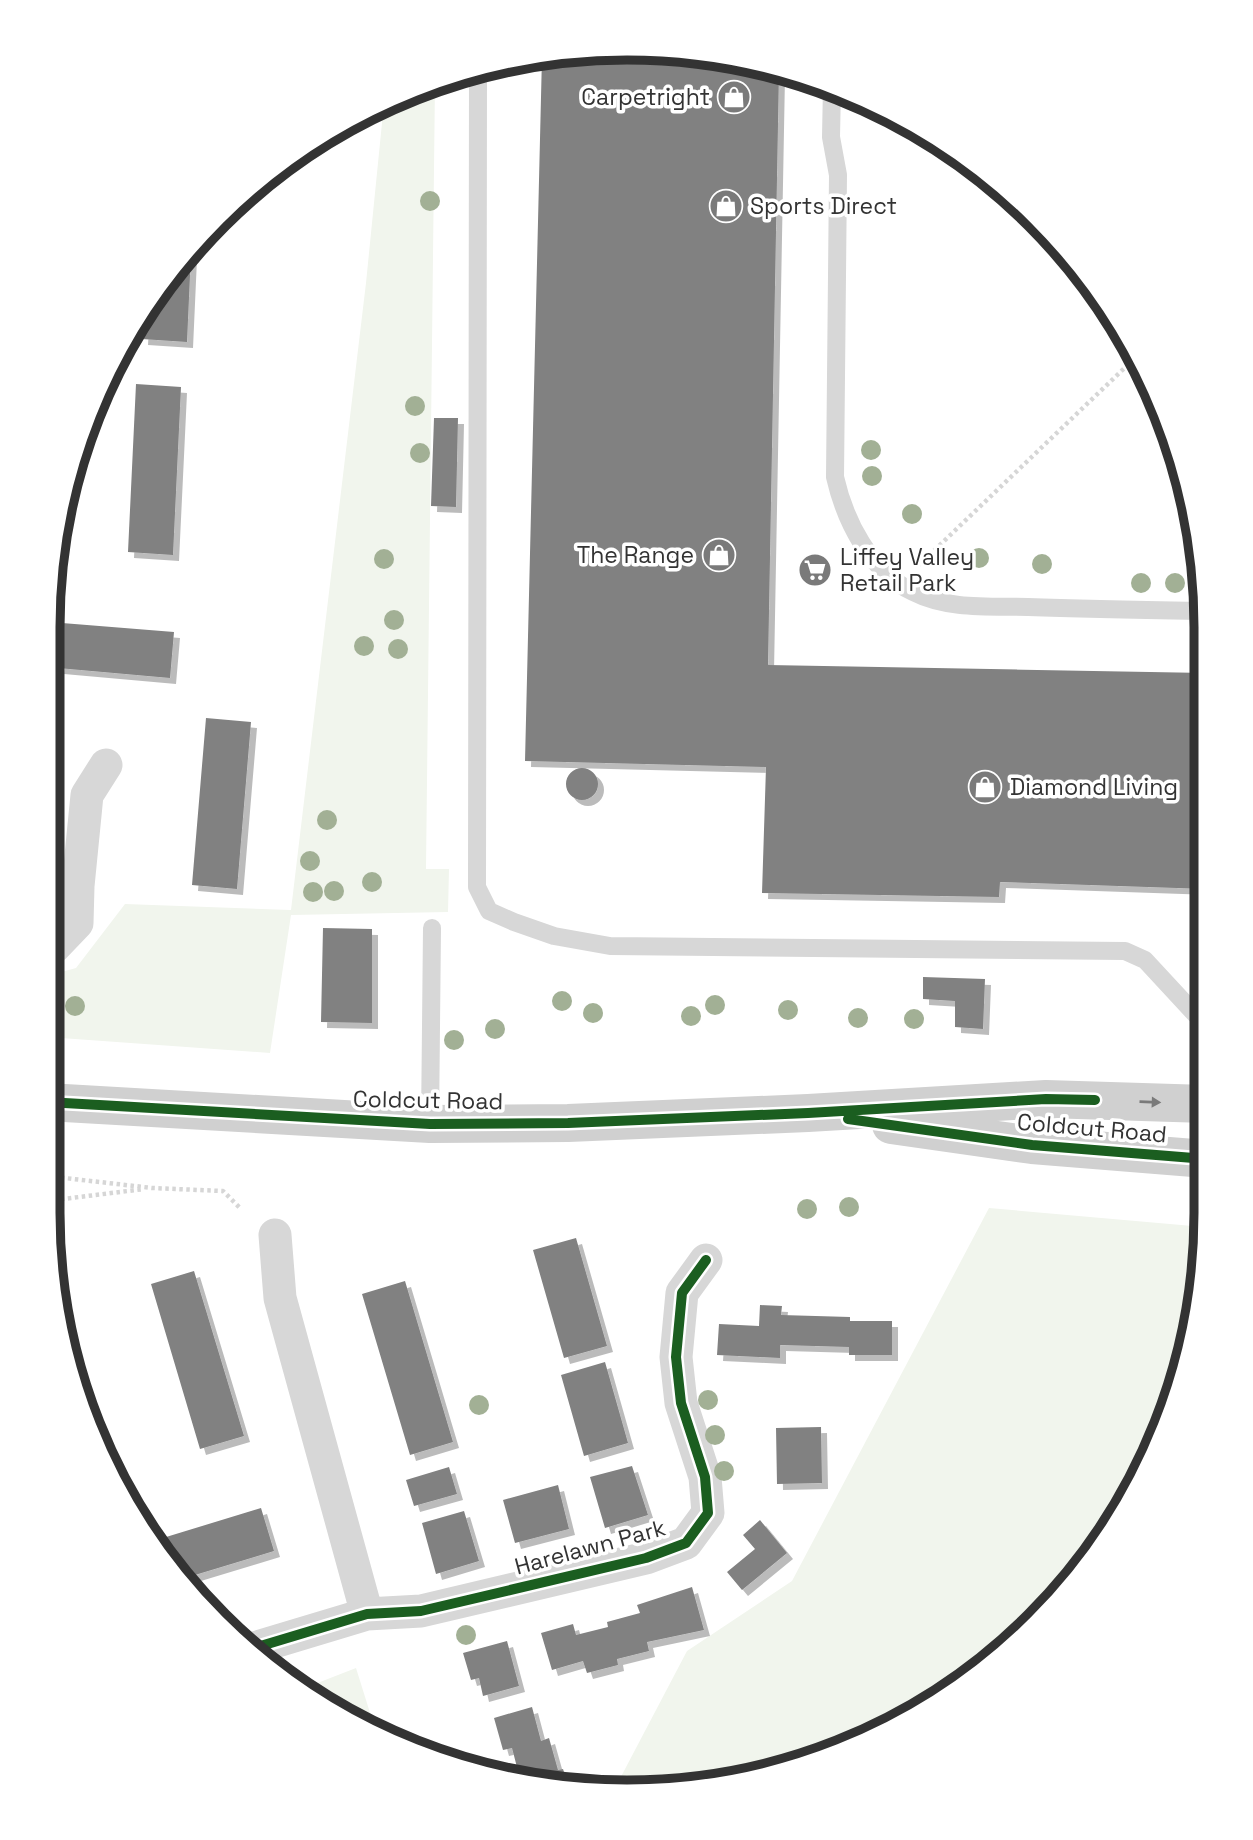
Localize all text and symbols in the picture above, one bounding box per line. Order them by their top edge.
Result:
shop icon: Carpetright [715,78,753,116]
place label: Carpetright [581,82,710,112]
shop icon: Sports Direct [707,187,745,225]
place label: Sports Direct [750,191,897,221]
shop icon: The Range [700,536,738,574]
place label: The Range [577,540,694,570]
place label: Liffey Valley Retail Park [840,542,974,598]
supermarket icon: Liffey Valley Retail Park [796,551,834,589]
shop icon: Diamond Living [966,768,1004,806]
place label: Diamond Living [1010,772,1178,802]
street label: Coldcut Road [353,1084,503,1116]
one-way arrow [1139,1096,1161,1108]
street label: Coldcut Road [1016,1107,1168,1149]
street label: Harelawn Park [511,1512,669,1582]

